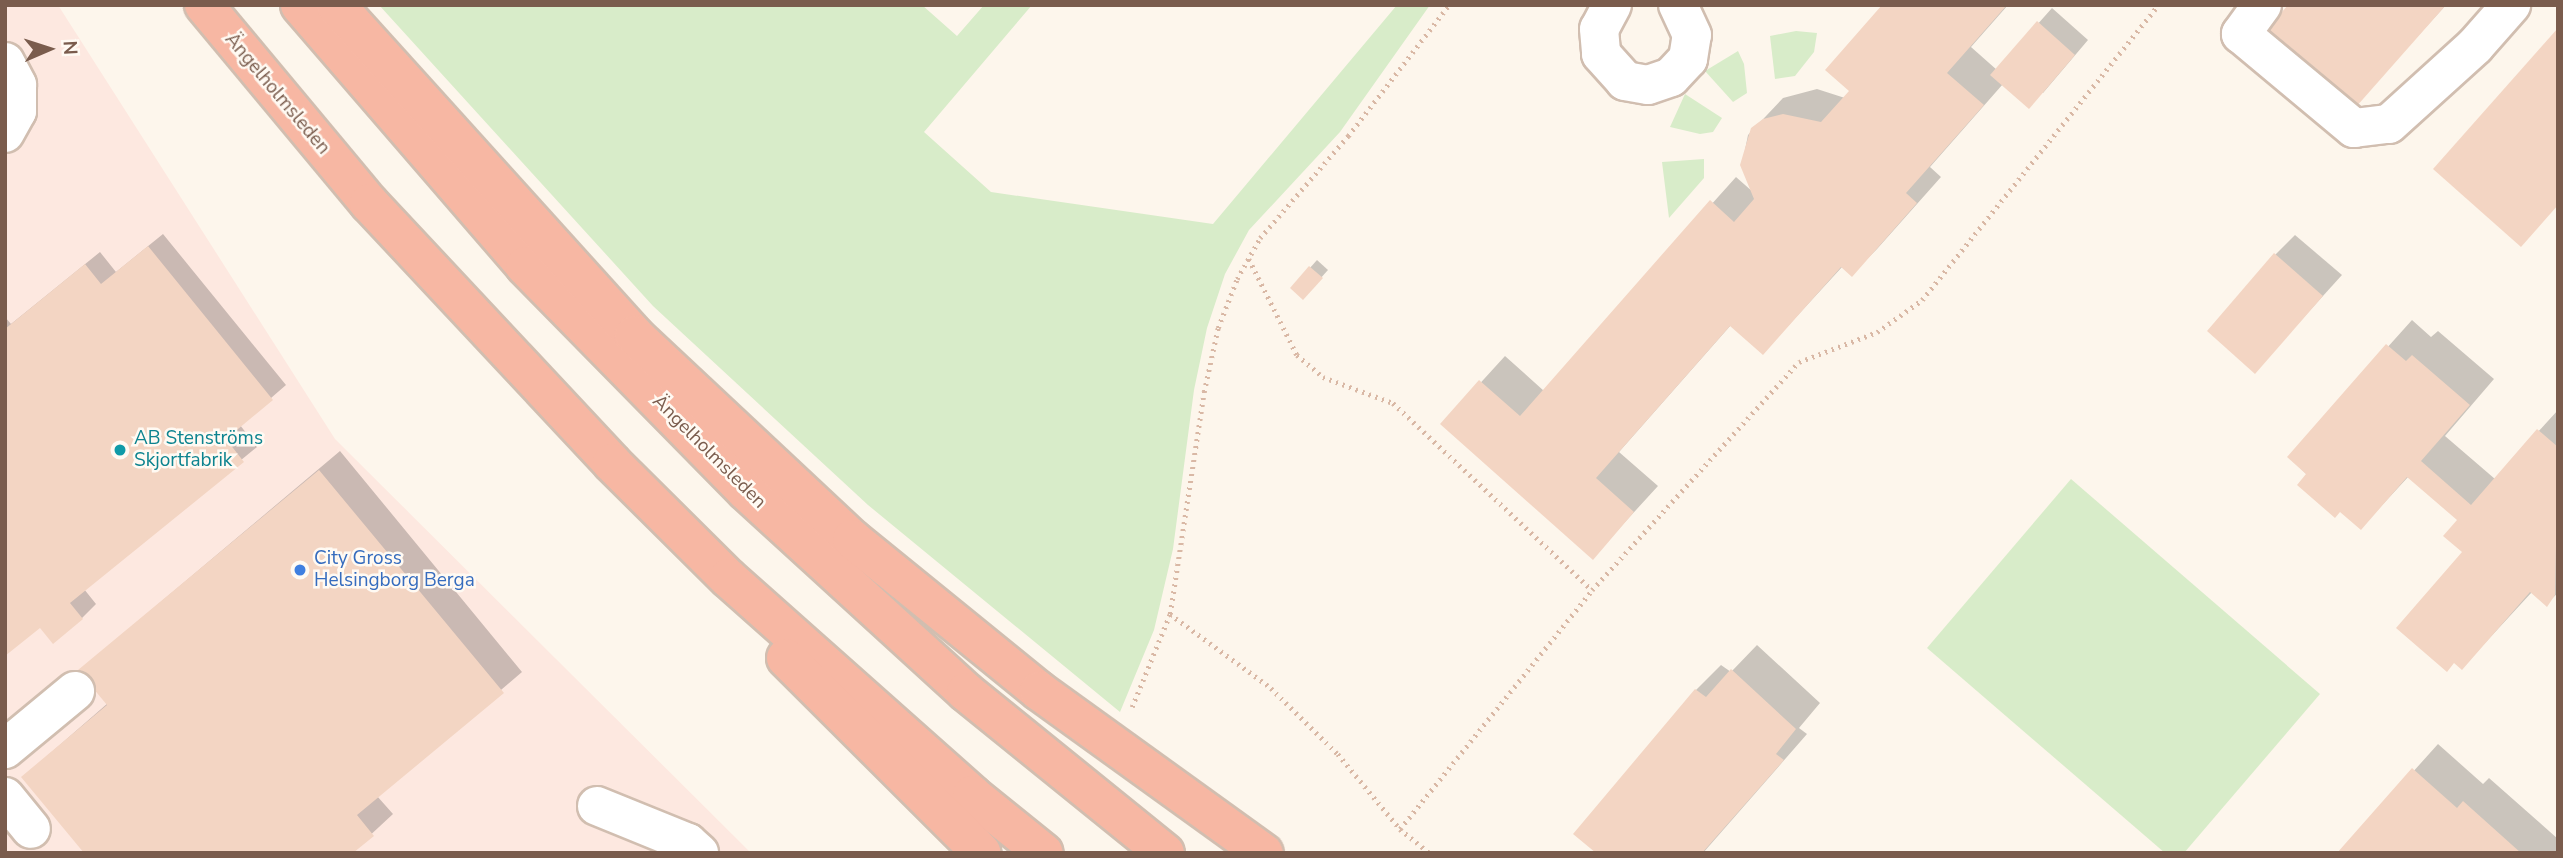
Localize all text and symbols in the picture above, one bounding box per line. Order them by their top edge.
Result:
north arrow [14,14,84,84]
street label: Ängelholmsleden [220,29,334,159]
text: N [57,40,83,56]
street label: Ängelholmsleden [647,390,771,514]
place label: AB Stenströms Skjortfabrik [134,428,263,472]
marker: AB Stenströms Skjortfabrik [112,442,128,458]
place label: City Gross Helsingborg Berga [314,548,475,592]
marker: City Gross Helsingborg Berga [292,562,308,578]

